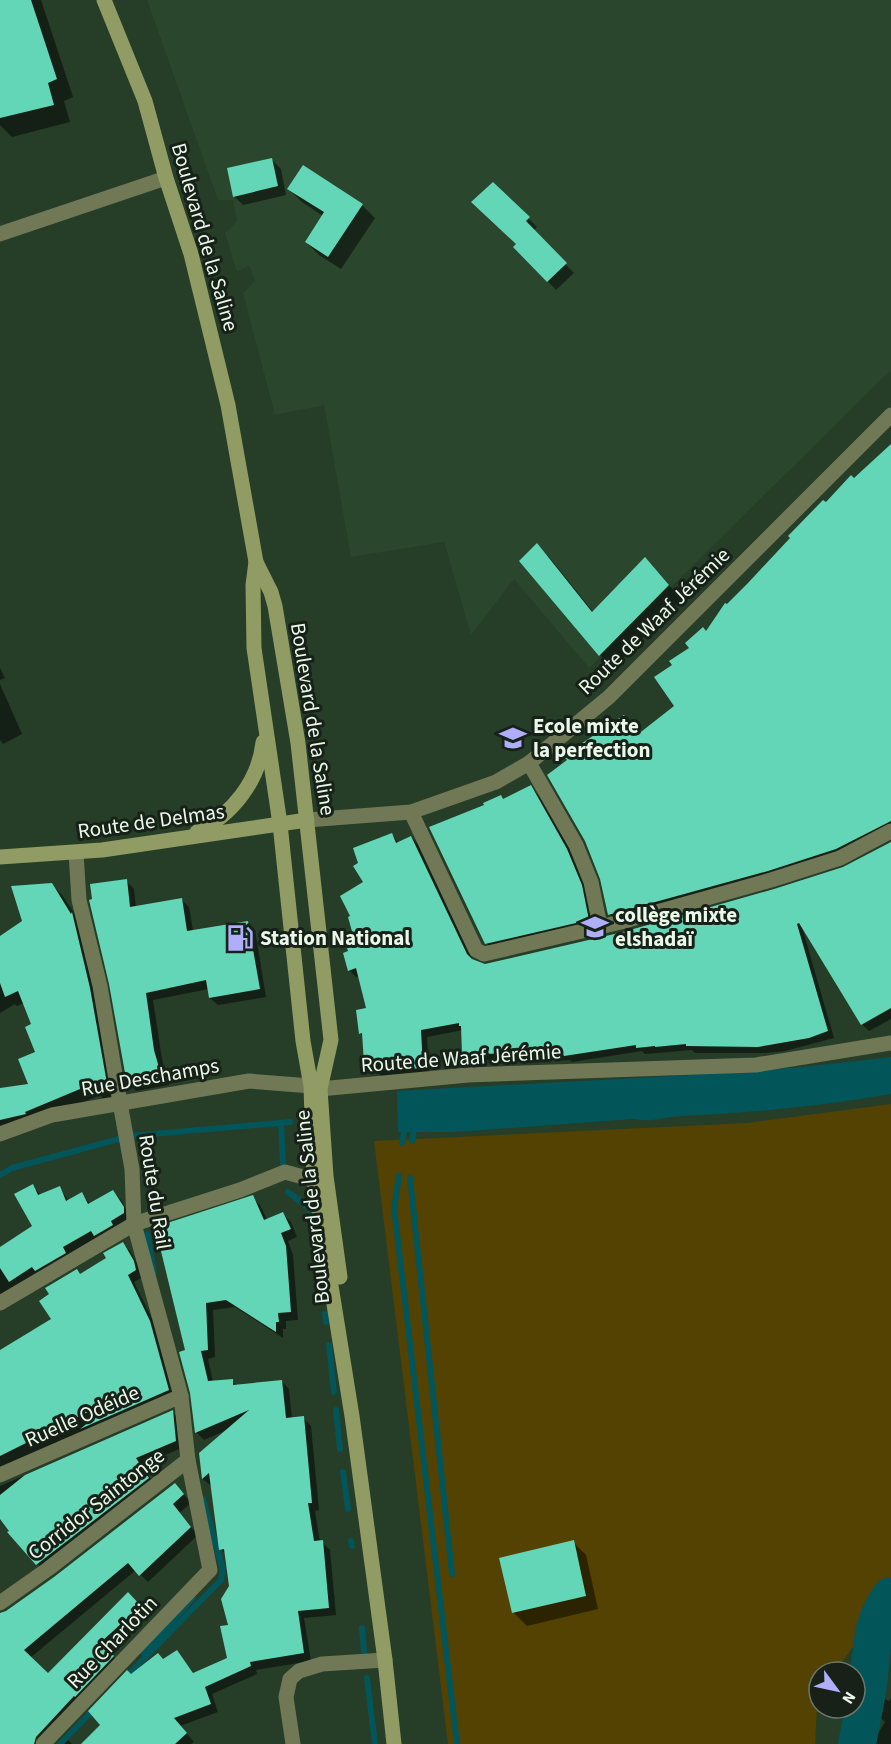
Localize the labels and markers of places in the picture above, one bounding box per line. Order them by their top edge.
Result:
place label: Ecole mixte la perfection [533,711,651,765]
school or university icon: Ecole mixte la perfection [498,723,528,753]
place label: collège mixte elshadaï [615,900,737,954]
school or university icon: collège mixte elshadaï [580,912,610,942]
fuel station icon: Station National [225,923,255,953]
place label: Station National [260,923,410,953]

